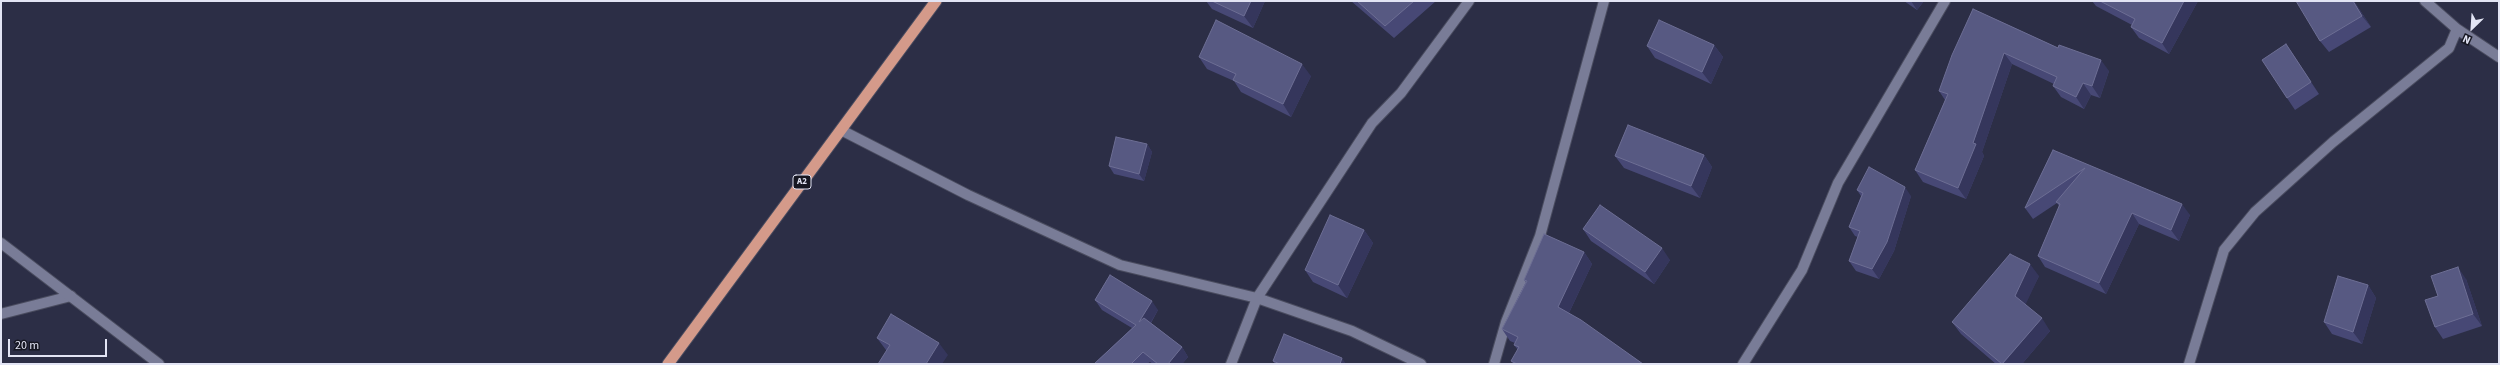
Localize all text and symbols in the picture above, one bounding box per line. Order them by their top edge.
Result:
north arrow [2452,8,2492,48]
text: N [2460,31,2473,48]
road number: A2 [793,175,811,189]
scale bar [10,331,109,357]
text: 20 m [15,337,39,354]

